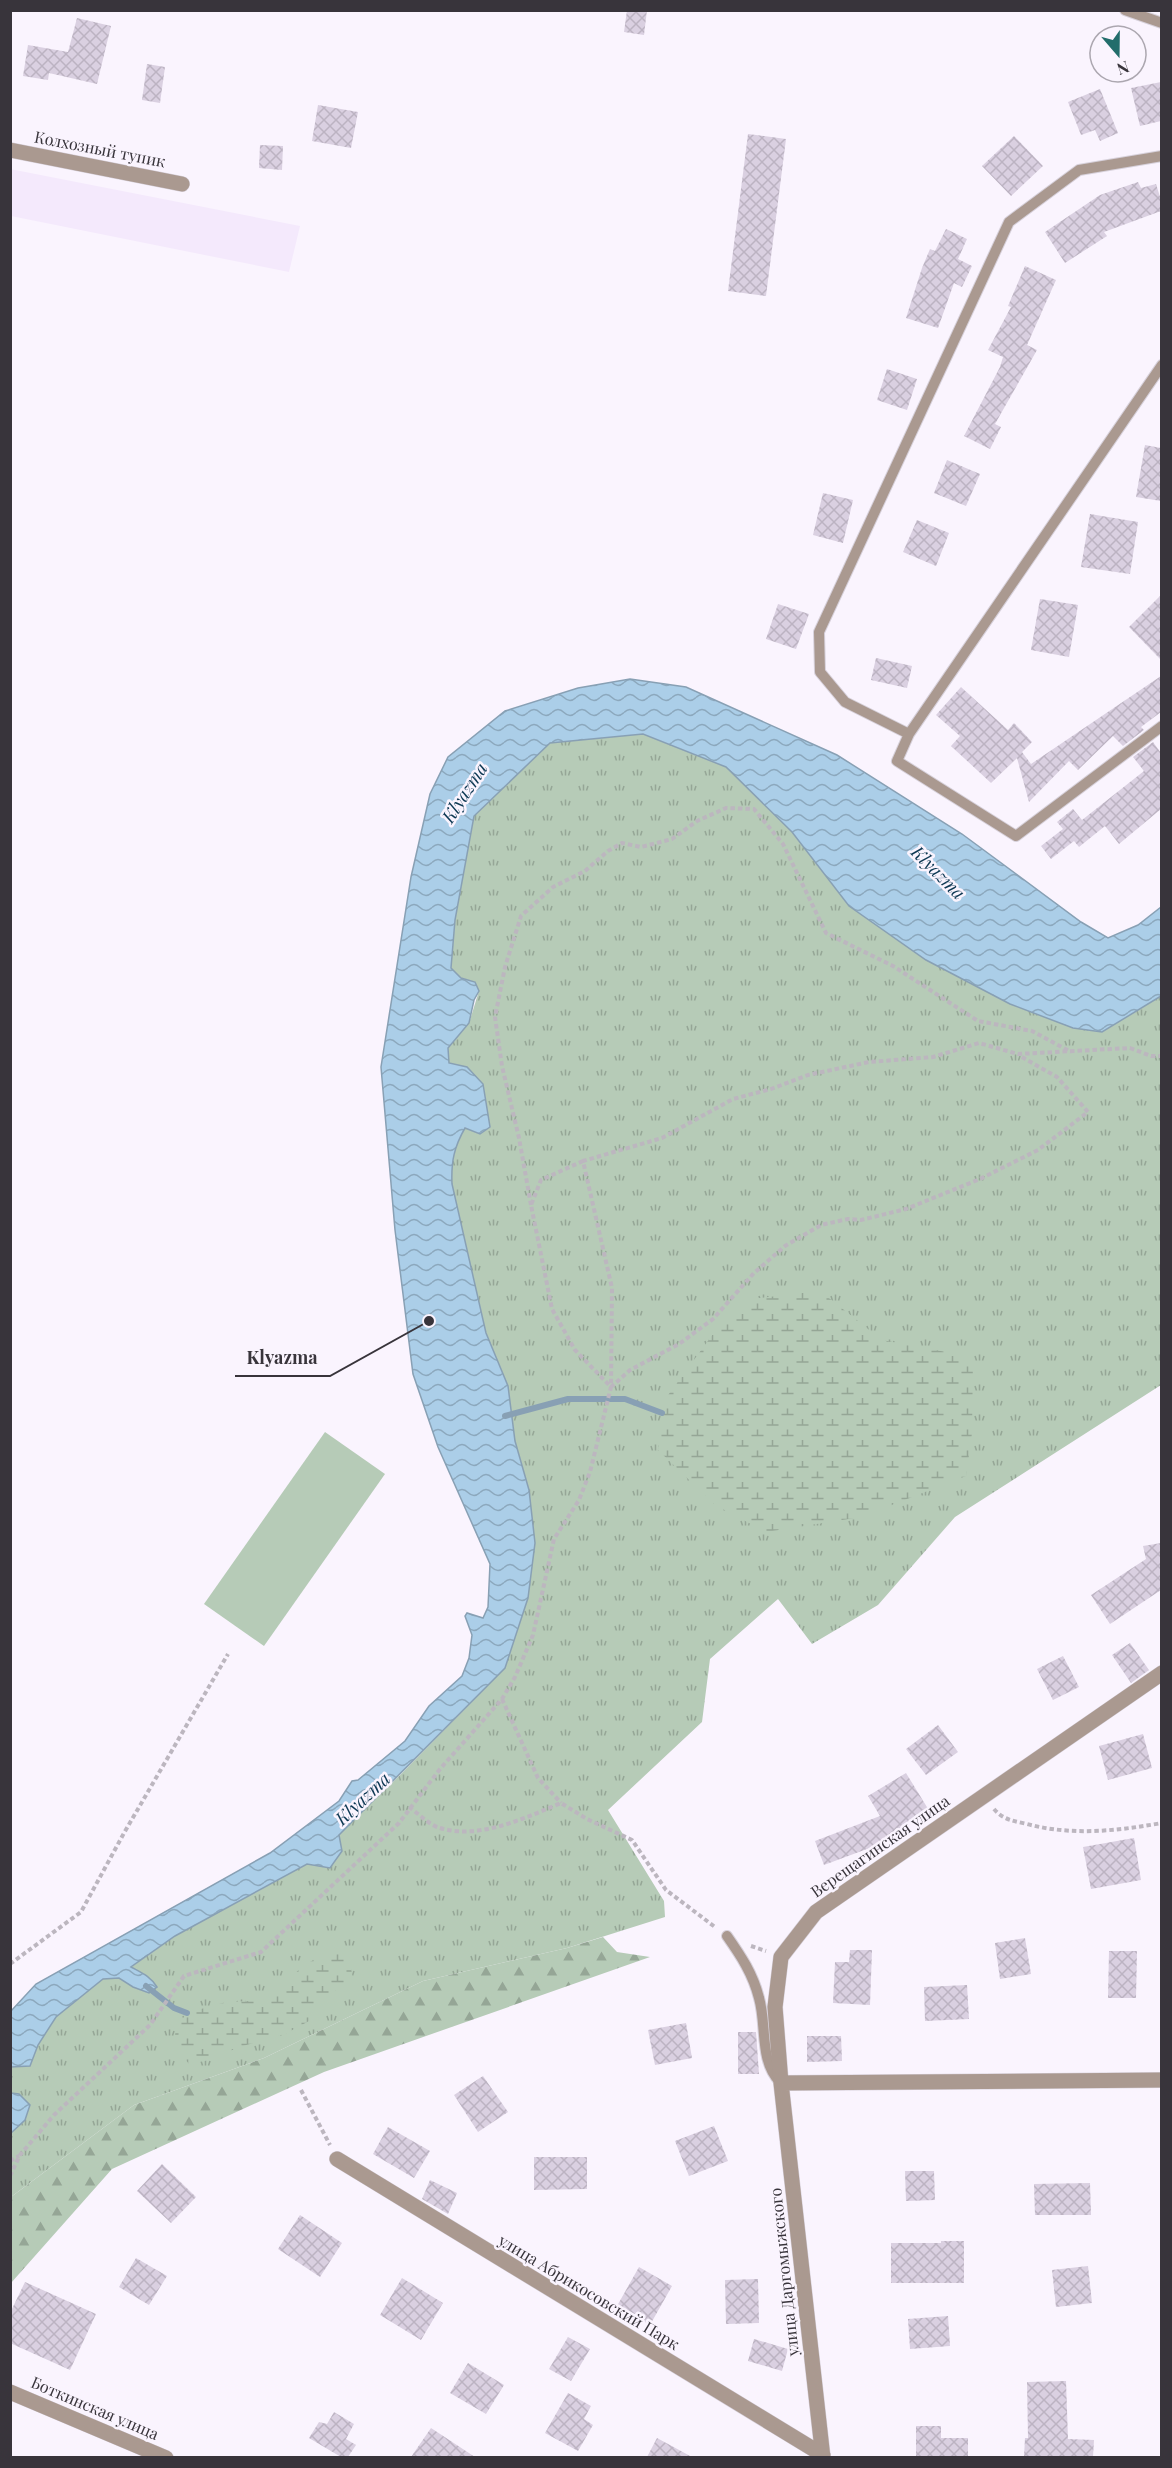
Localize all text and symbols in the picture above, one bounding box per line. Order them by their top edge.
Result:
north arrow [1088,24,1148,84]
text: N [1114,57,1132,81]
street label: Колхозный тупик [33,125,167,172]
water label: Klyazma [435,758,493,828]
water label: Klyazma [906,839,971,905]
callout: Klyazma [235,1340,330,1376]
text: Klyazma [246,1345,318,1369]
water label: Klyazma [329,1767,395,1831]
street label: Верещагинская улица [806,1790,953,1901]
street label: улица Даргомыжского [764,2187,803,2358]
street label: улица Абрикосовский Парк [494,2229,684,2354]
street label: Боткинская улица [28,2371,162,2444]

